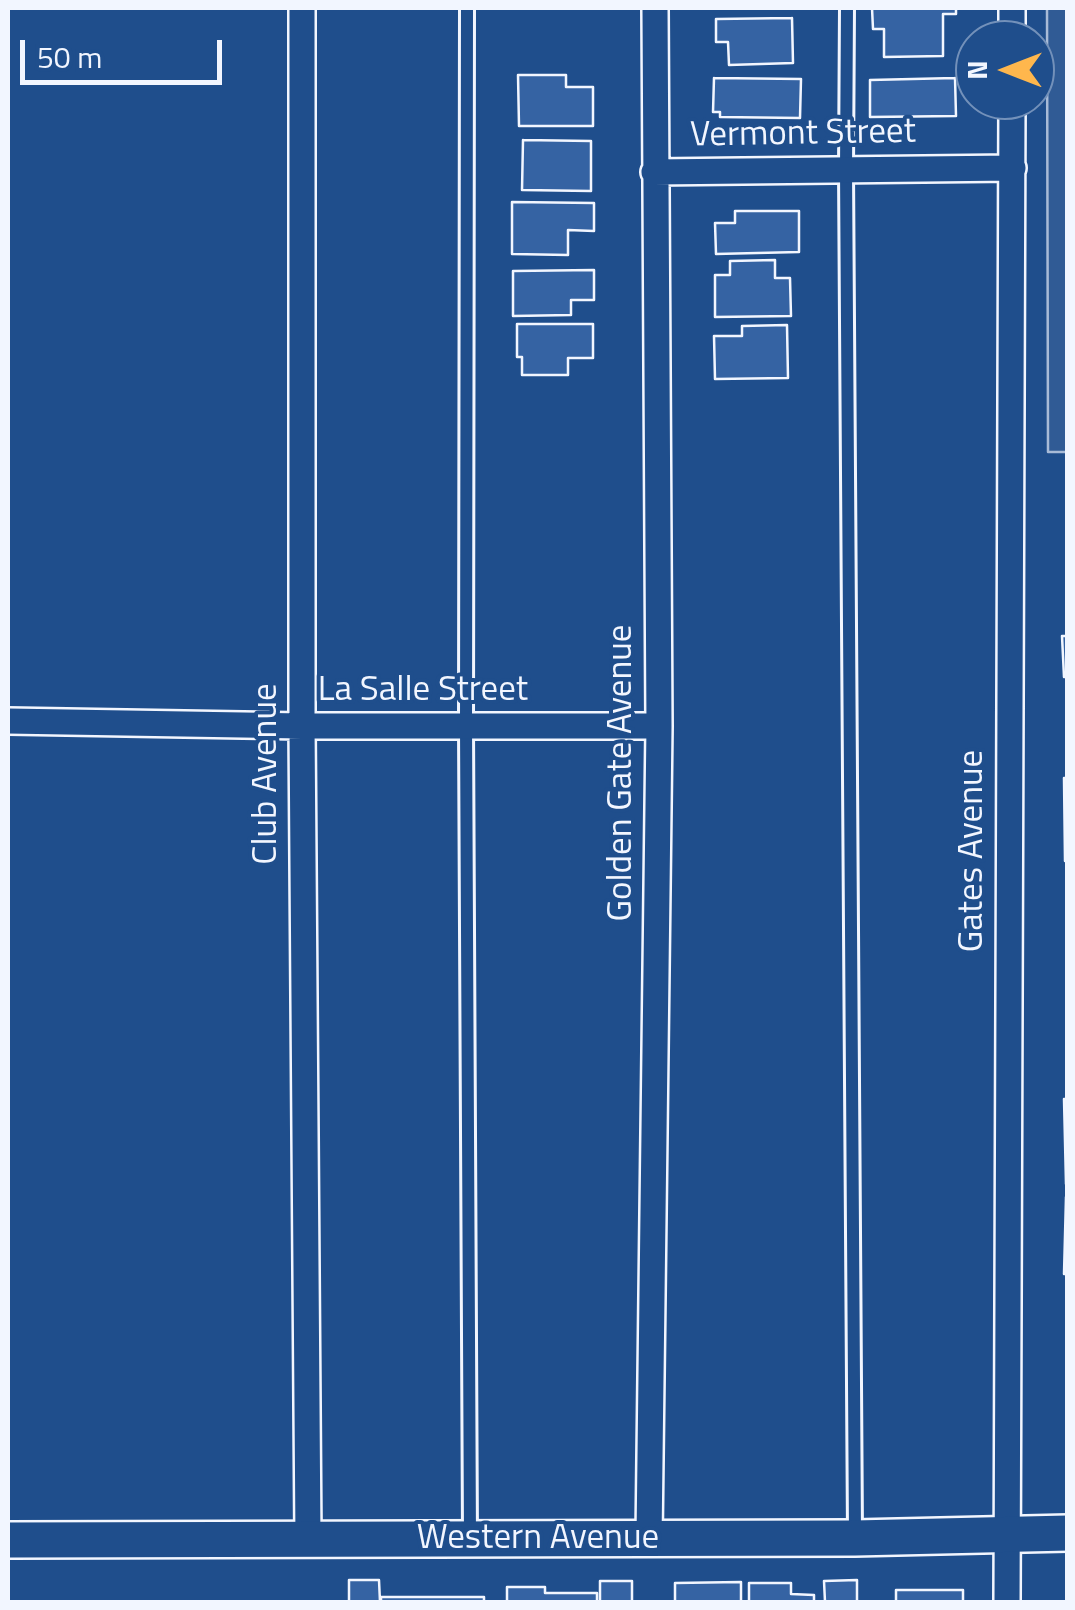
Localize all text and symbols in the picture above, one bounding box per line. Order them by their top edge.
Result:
scale bar [25,20,228,82]
north arrow [955,20,1055,120]
text: 50 m [37,34,102,80]
text: N [955,60,998,80]
street label: Vermont Street [690,112,916,158]
street label: Golden Gate Avenue [601,624,643,922]
street label: La Salle Street [318,670,528,712]
street label: Club Avenue [246,683,288,865]
street label: Gates Avenue [952,750,994,952]
street label: Western Avenue [417,1518,659,1560]

